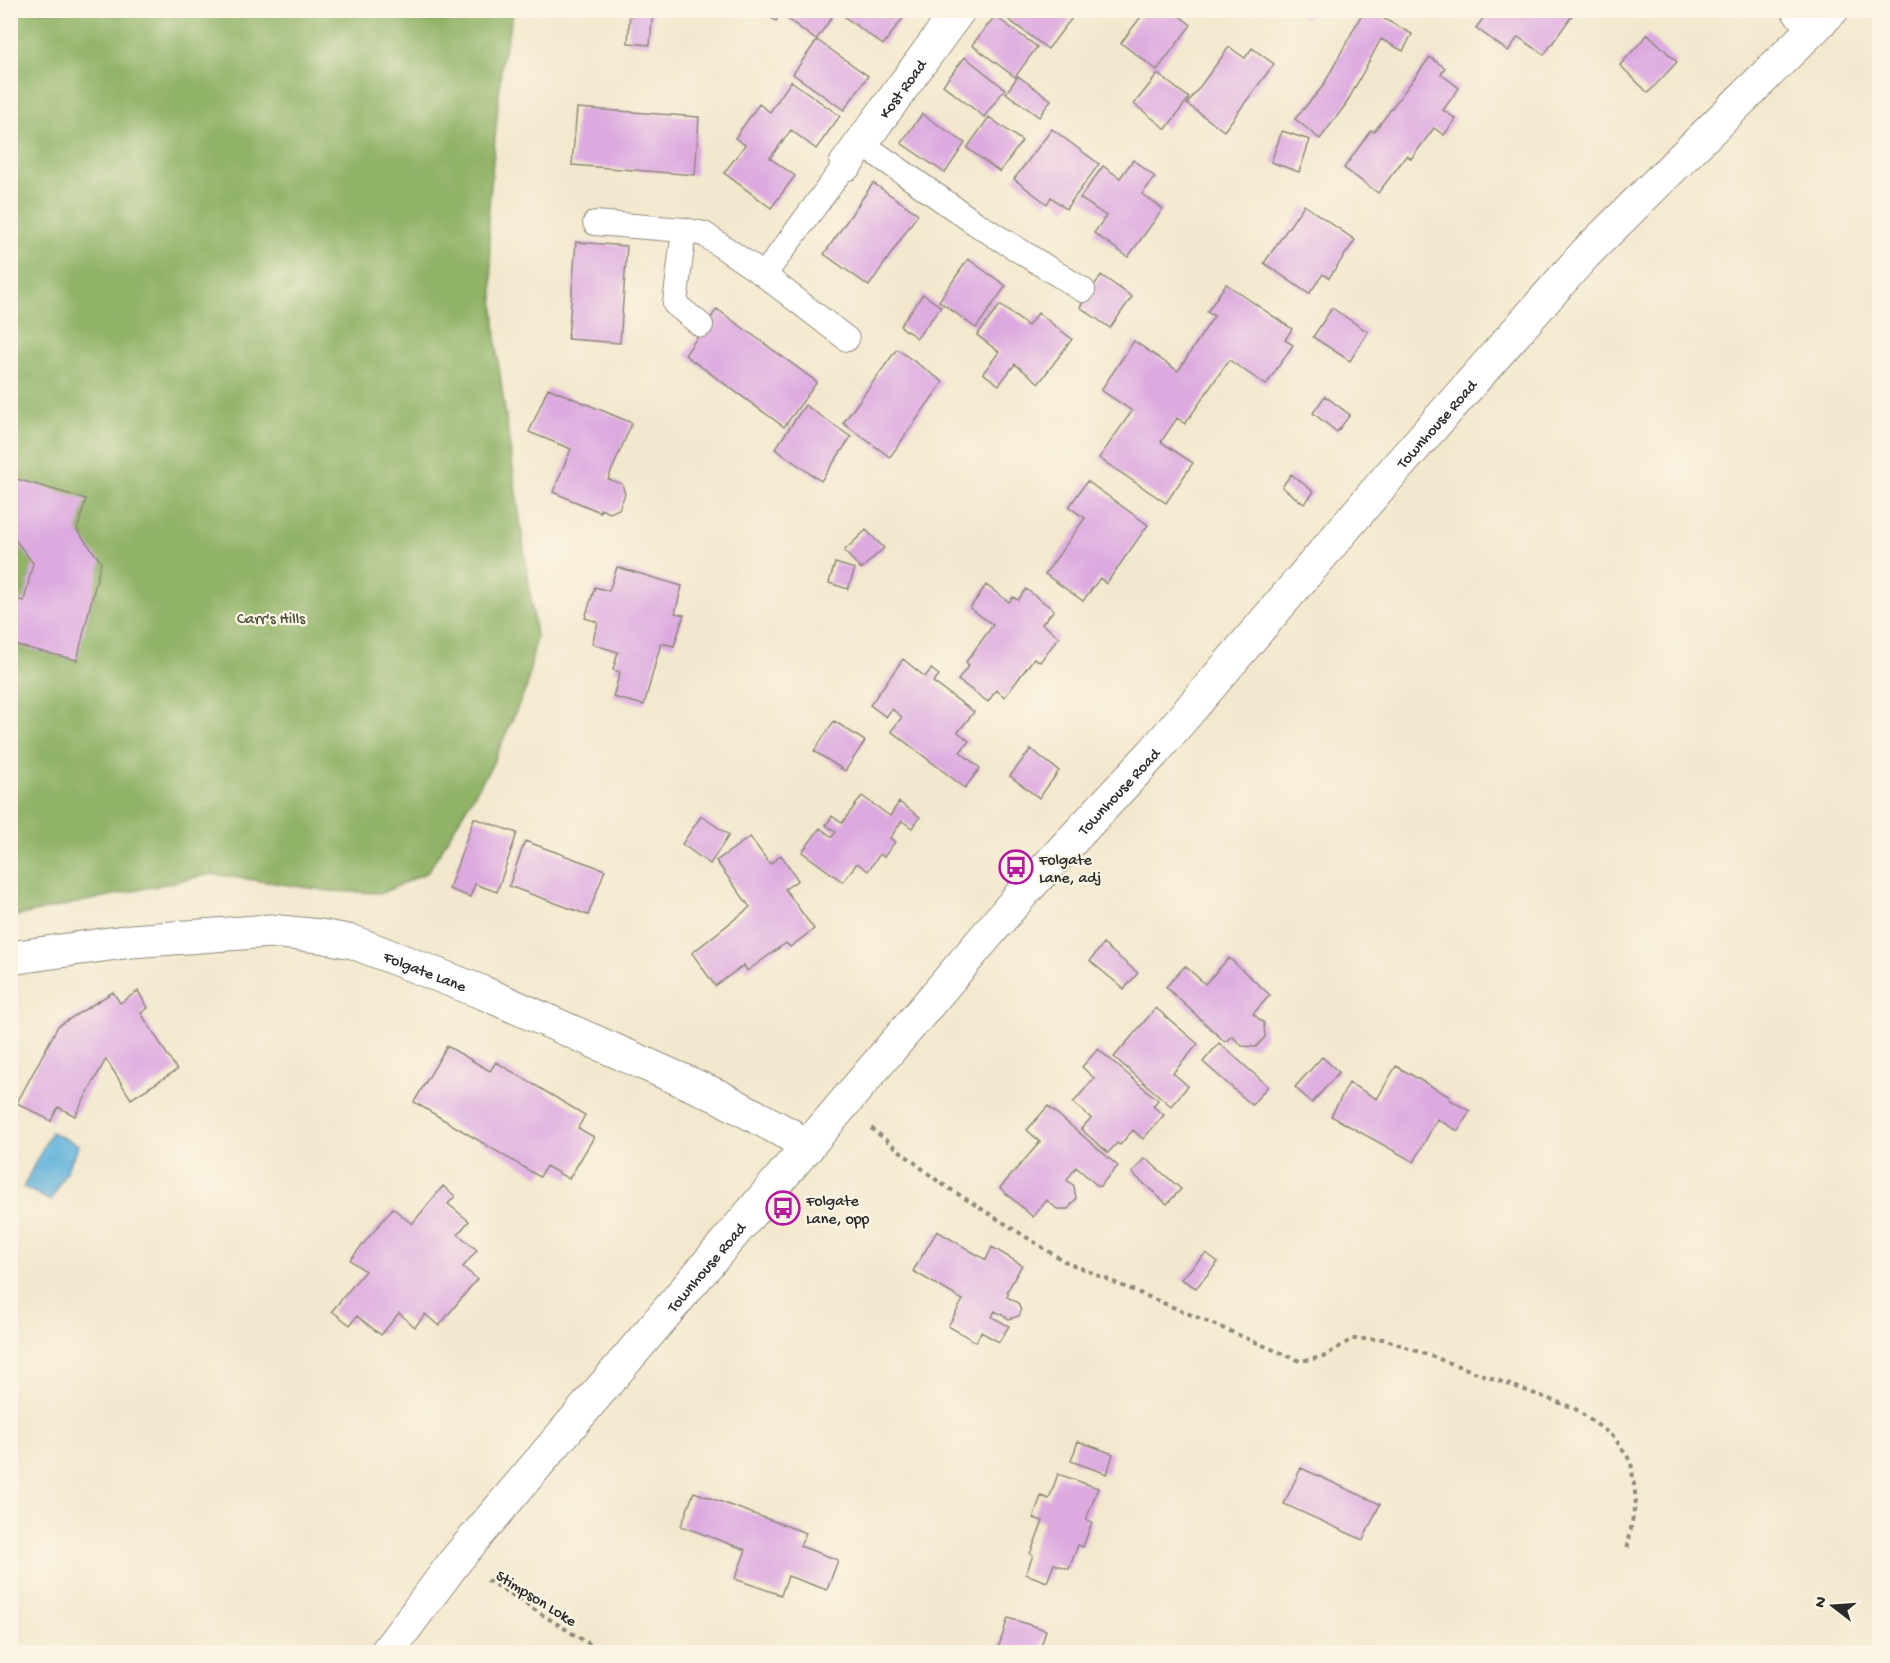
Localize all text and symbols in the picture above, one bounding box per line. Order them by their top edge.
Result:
street label: Kost Road [877,56,933,123]
street label: Townhouse Road [1394,376,1484,474]
park label: Carr's Hills [237,611,306,630]
street label: Townhouse Road [1075,744,1167,841]
bus stop icon: Folgate Lane, adj [998,849,1034,885]
place label: Folgate Lane, adj [1038,852,1101,889]
street label: Folgate Lane [379,948,469,998]
bus stop icon: Folgate Lane, opp [765,1190,801,1226]
place label: Folgate Lane, opp [805,1193,870,1230]
street label: Townhouse Road [664,1219,752,1318]
street label: Stimpson Loke [491,1568,580,1633]
north arrow [1803,1576,1863,1636]
text: N [1811,1594,1833,1610]

